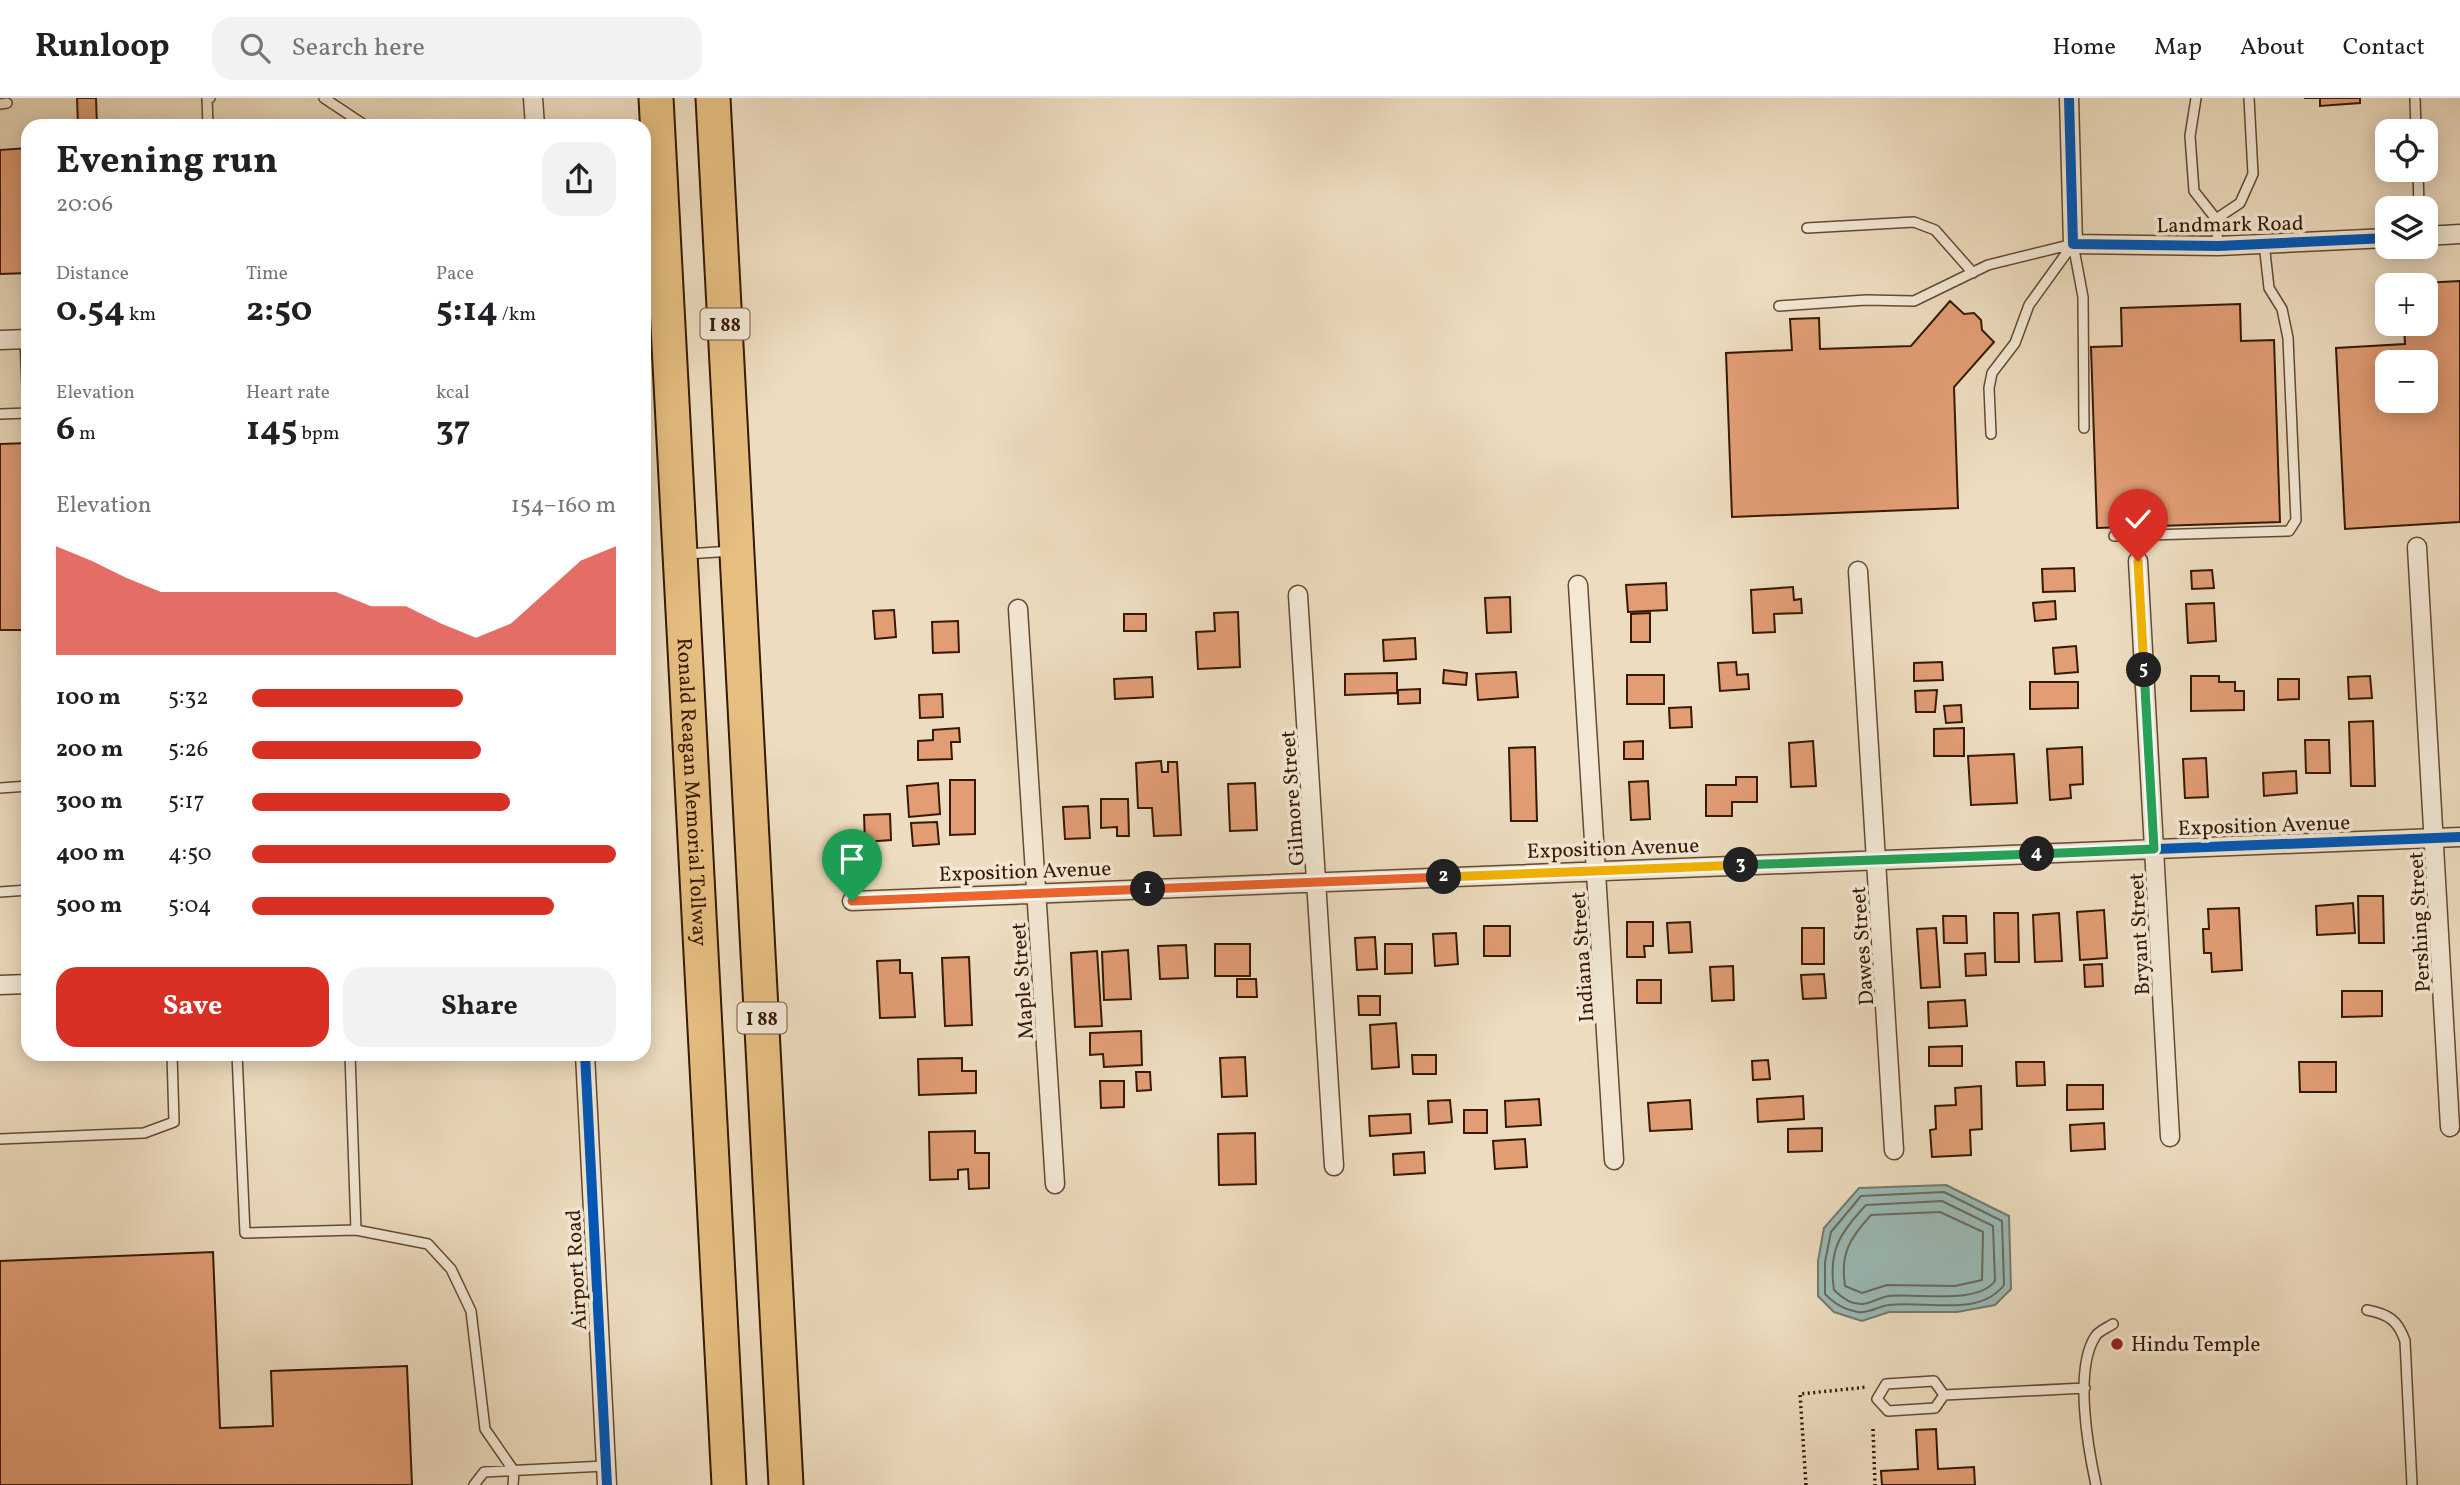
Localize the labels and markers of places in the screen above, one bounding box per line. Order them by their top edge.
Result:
pin [2108,489,2168,561]
pin: 5 [2126,652,2162,688]
pin [822,829,882,901]
pin: 4 [2020,836,2054,872]
pin: 3 [1724,848,1758,882]
pin: 2 [1426,860,1462,894]
pin: 1 [1130,872,1166,906]
place label: Hindu Temple [2131,1331,2260,1360]
marker: Hindu Temple [2109,1336,2125,1352]

